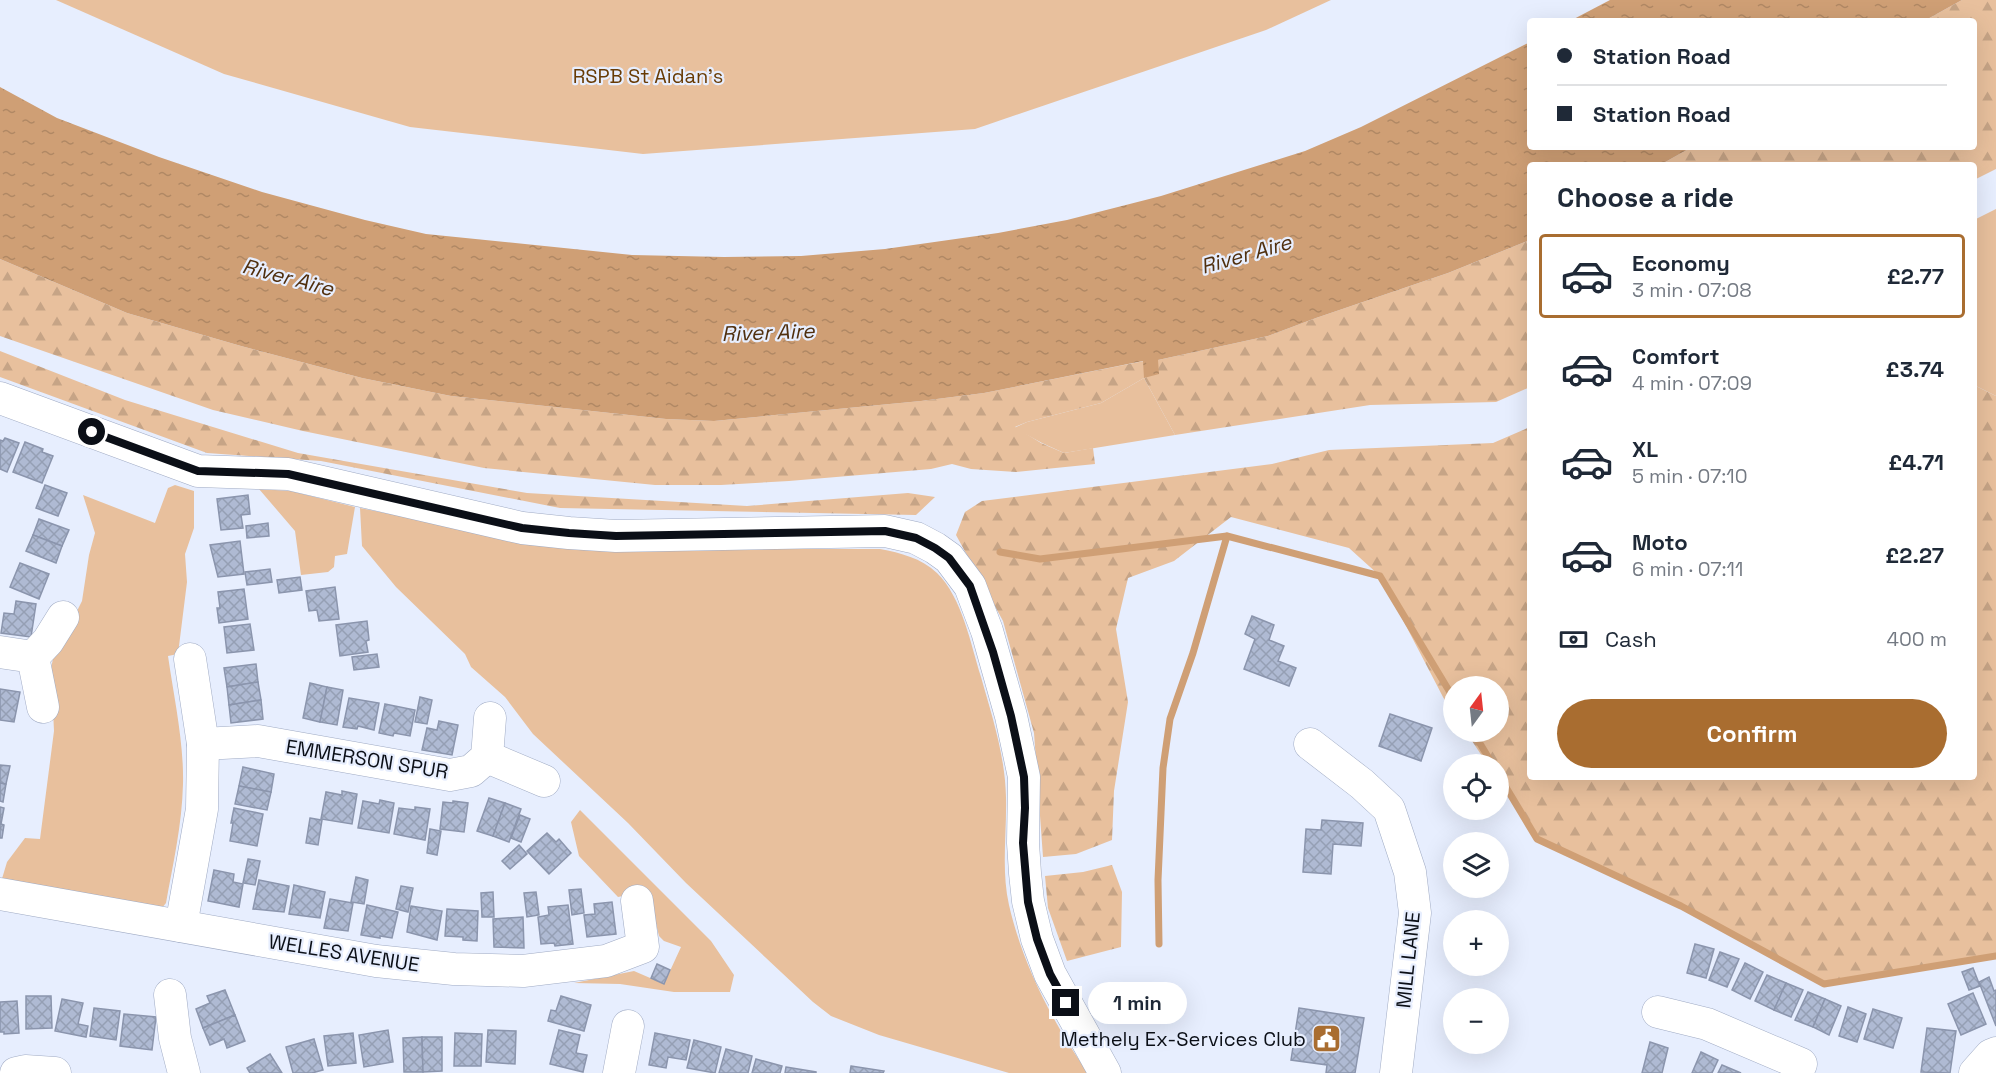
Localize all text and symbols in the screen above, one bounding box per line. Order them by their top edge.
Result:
text: Station Road [1593,42,1731,70]
park label: RSPB St Aidan's [573,63,723,89]
text: Station Road [1593,100,1731,128]
text: Choose a ride [1557,180,1734,215]
water label: River Aire [1198,228,1296,280]
icon: car [1560,249,1614,303]
text: Economy [1632,249,1730,277]
water label: River Aire [240,252,338,302]
text: £2.77 [1887,262,1944,290]
text: 3 min · 07:08 [1632,277,1752,303]
water label: River Aire [721,317,817,347]
icon: car [1560,342,1614,396]
text: Comfort [1632,342,1720,370]
text: £3.74 [1886,355,1944,383]
text: 4 min · 07:09 [1632,370,1752,396]
route start [78,418,105,445]
icon: car [1560,435,1614,489]
text: XL [1632,435,1658,463]
text: £4.71 [1888,448,1944,476]
text: 5 min · 07:10 [1632,463,1747,489]
icon: car [1560,528,1614,582]
text: Moto [1632,528,1688,556]
text: £2.27 [1885,541,1944,569]
text: 6 min · 07:11 [1632,556,1743,582]
icon: cash [1557,623,1590,656]
text: Cash [1605,625,1657,653]
text: 400 m [1887,626,1947,652]
north arrow [1443,676,1509,742]
map controls [1443,676,1509,1054]
button: Confirm [1557,699,1947,768]
street label: EMMERSON SPUR [284,733,450,785]
button: locate [1443,754,1509,820]
button: layers [1443,832,1509,898]
button: + [1443,910,1509,976]
street label: MILL LANE [1390,911,1426,1009]
street label: WELLES AVENUE [267,928,421,978]
callout: 1 min [1087,982,1186,1024]
button: − [1443,988,1509,1054]
route end [1052,989,1079,1016]
text: 1 min [1113,990,1162,1016]
public building icon: Methely Ex-Services Club [1311,1023,1343,1055]
place label: Methely Ex-Services Club [1061,1026,1306,1052]

